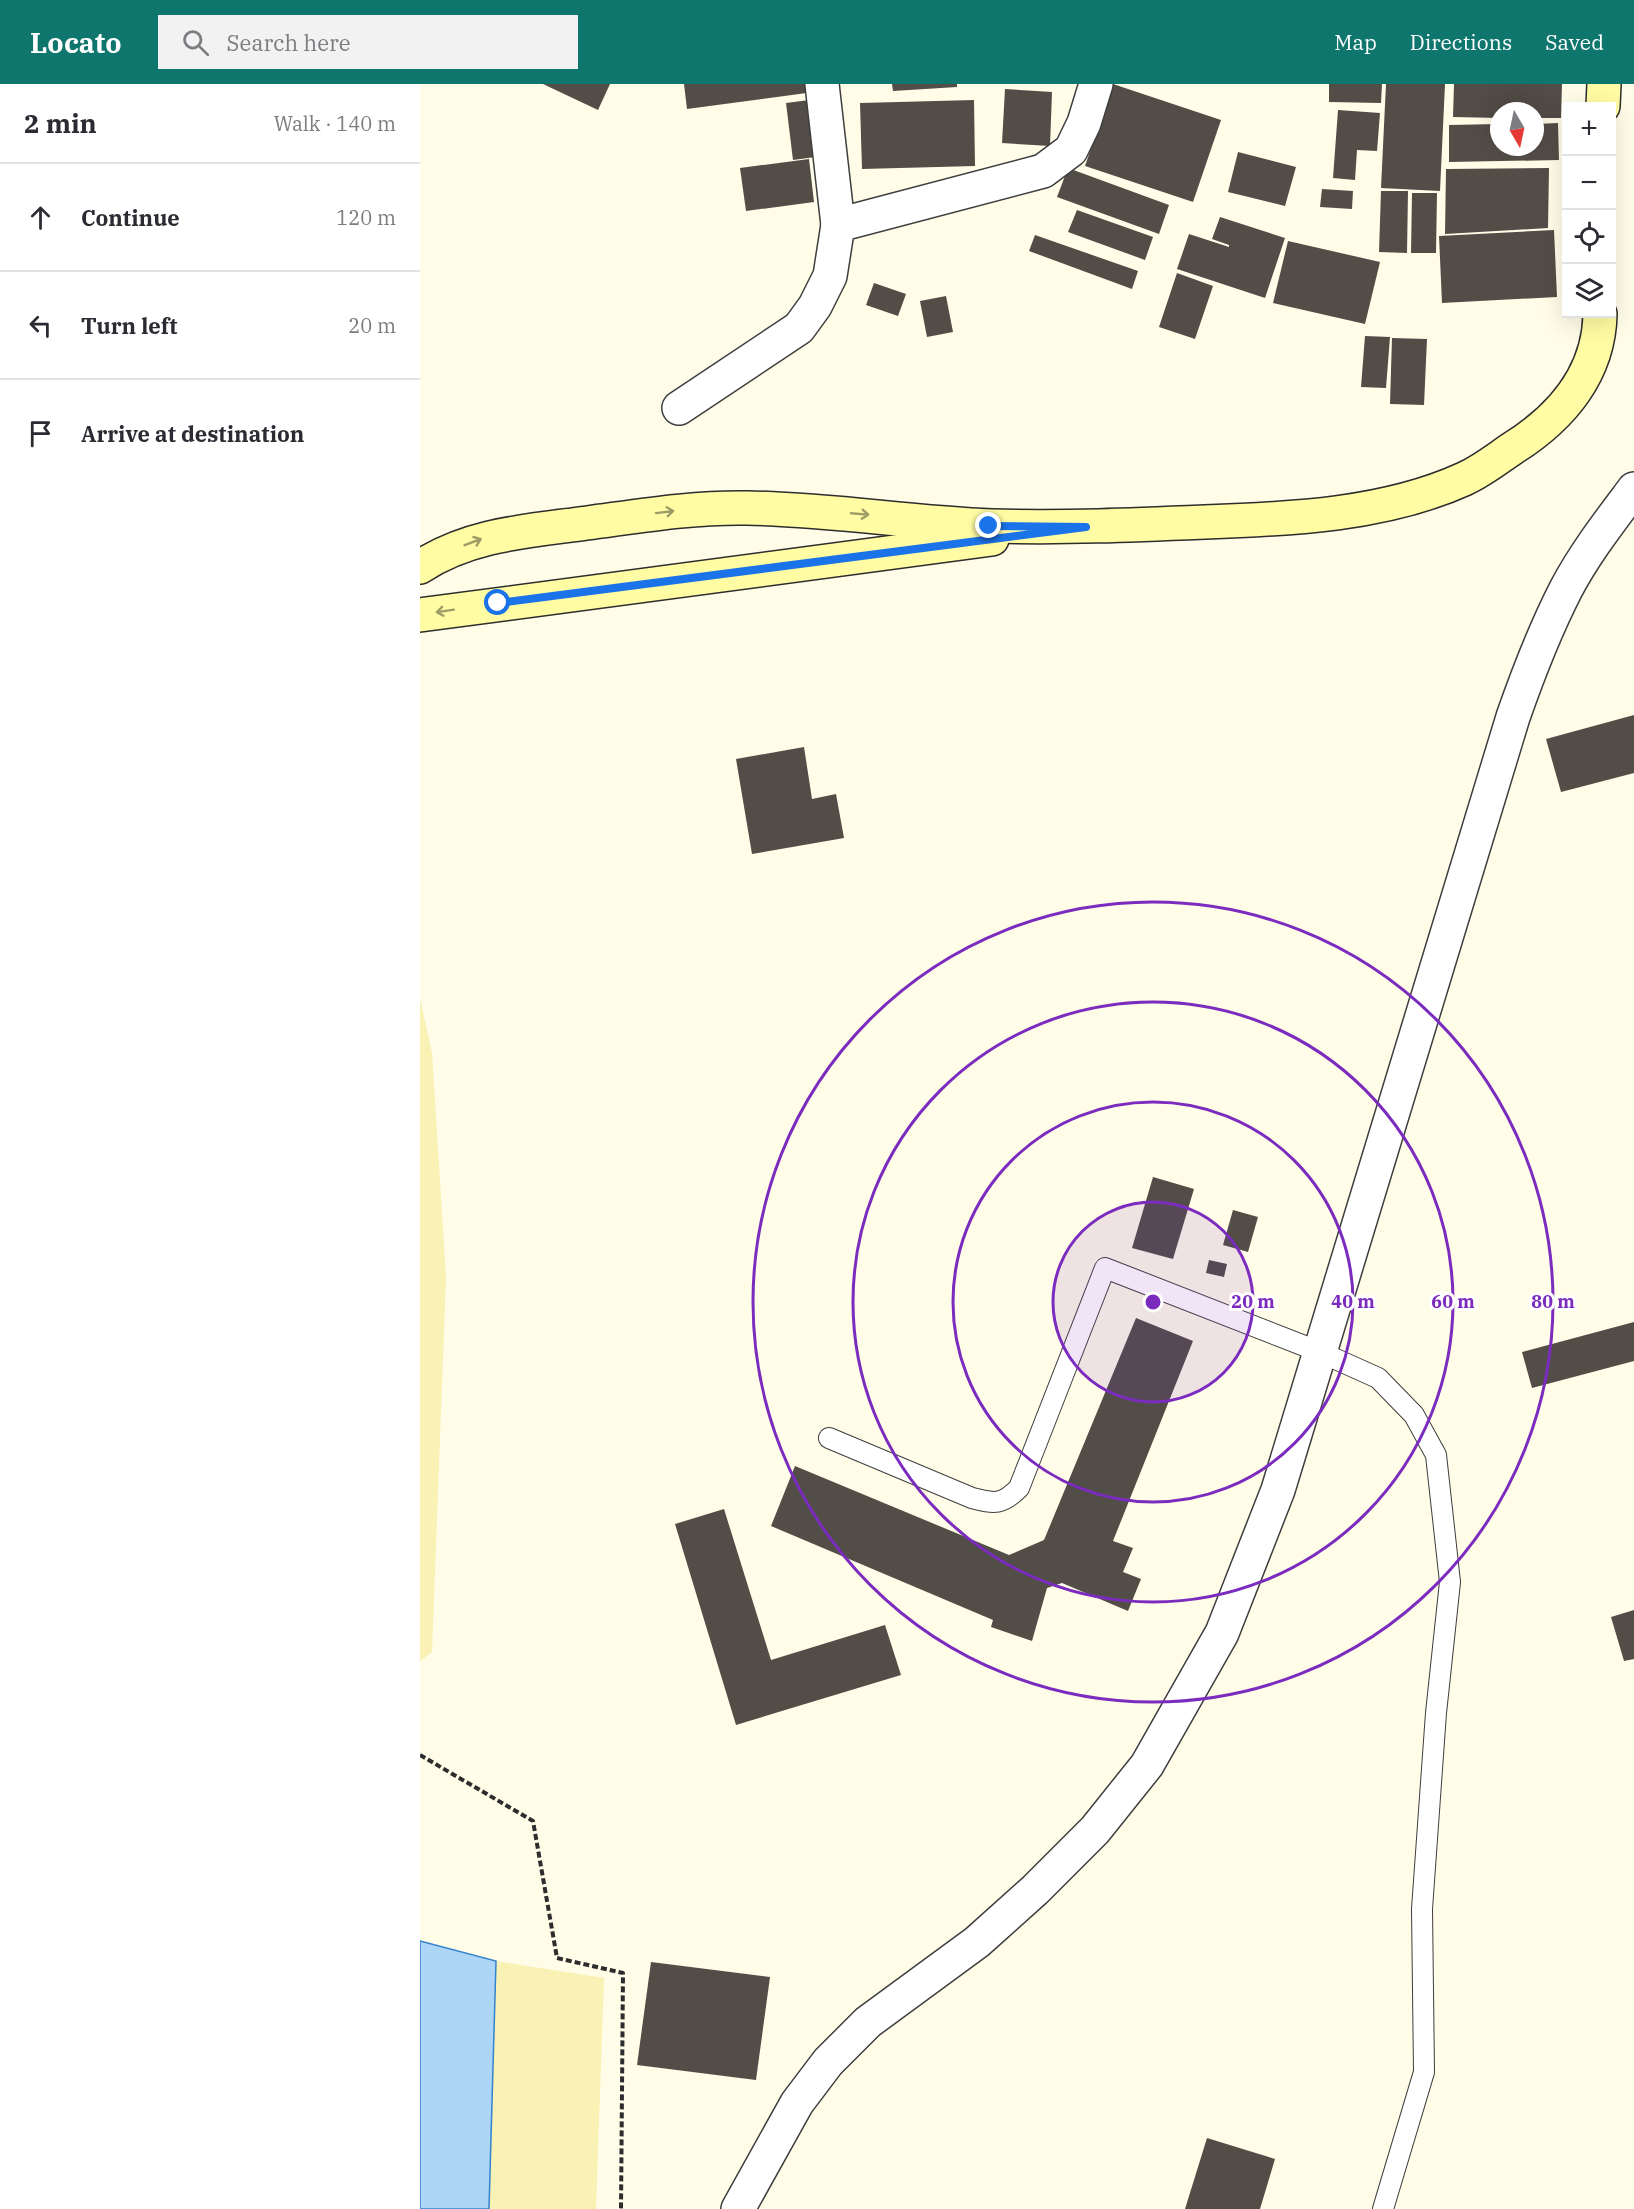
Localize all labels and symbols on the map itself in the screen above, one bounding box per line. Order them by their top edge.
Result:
north arrow [1490,102,1544,156]
one-way arrow [655,506,674,517]
one-way arrow [849,509,869,520]
route end [975,512,1001,538]
one-way arrow [463,536,481,547]
route start [484,589,510,615]
one-way arrow [436,606,455,617]
text: 20 m [1231,1290,1275,1313]
text: 40 m [1331,1290,1375,1313]
text: 60 m [1431,1290,1475,1313]
text: 80 m [1531,1290,1575,1313]
centre of rings [1143,1292,1163,1312]

